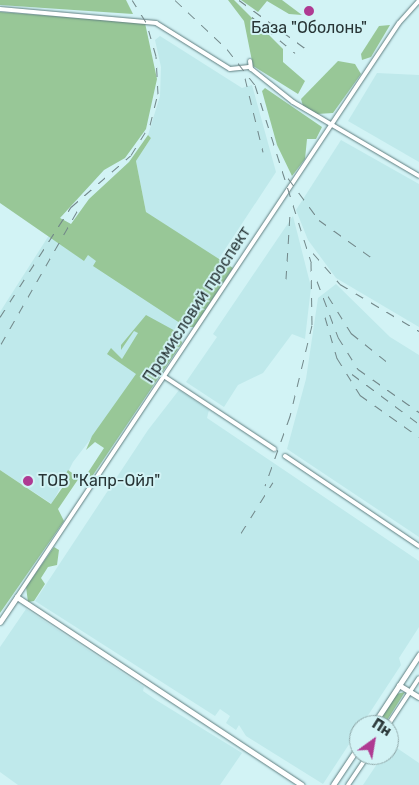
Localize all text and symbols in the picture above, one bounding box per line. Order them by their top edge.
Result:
marker: База "Оболонь" [303,5,315,17]
place label: База "Оболонь" [251,18,367,38]
street label: Промисловий проспект [139,223,255,387]
place label: ТОВ "Капр-Ойл" [38,471,160,491]
marker: ТОВ "Капр-Ойл" [22,475,34,487]
north arrow [349,715,399,765]
text: Пн [369,715,394,740]

